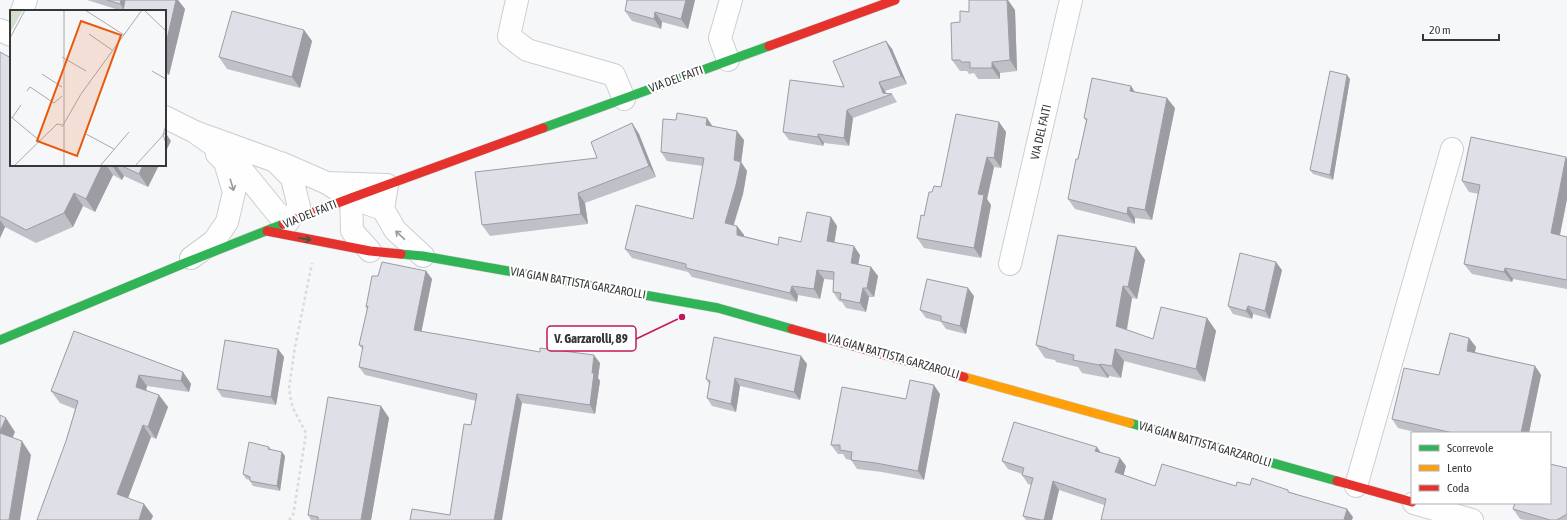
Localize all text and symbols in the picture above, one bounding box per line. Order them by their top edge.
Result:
inset map [10,10,166,166]
scale bar [1423,16,1499,42]
text: 20 m [1429,23,1451,37]
street label: VIA DEL FAITI [647,63,705,95]
street label: VIA DEL FAITI [1028,103,1054,161]
one-way arrow [229,179,236,192]
street label: VIA DEL FAITI [281,197,339,231]
one-way arrow [396,231,406,240]
one-way arrow [298,235,311,243]
street label: VIA GIAN BATTISTA GARZAROLLI [509,264,647,302]
callout: V. Garzarolli, 89 [547,326,636,351]
street label: VIA GIAN BATTISTA GARZAROLLI [825,330,961,382]
text: V. Garzarolli, 89 [553,331,628,346]
street label: VIA GIAN BATTISTA GARZAROLLI [1137,418,1273,470]
legend [1411,432,1551,504]
text: Scorrevole [1447,441,1494,455]
text: Lento [1447,461,1472,475]
text: Coda [1447,481,1469,495]

